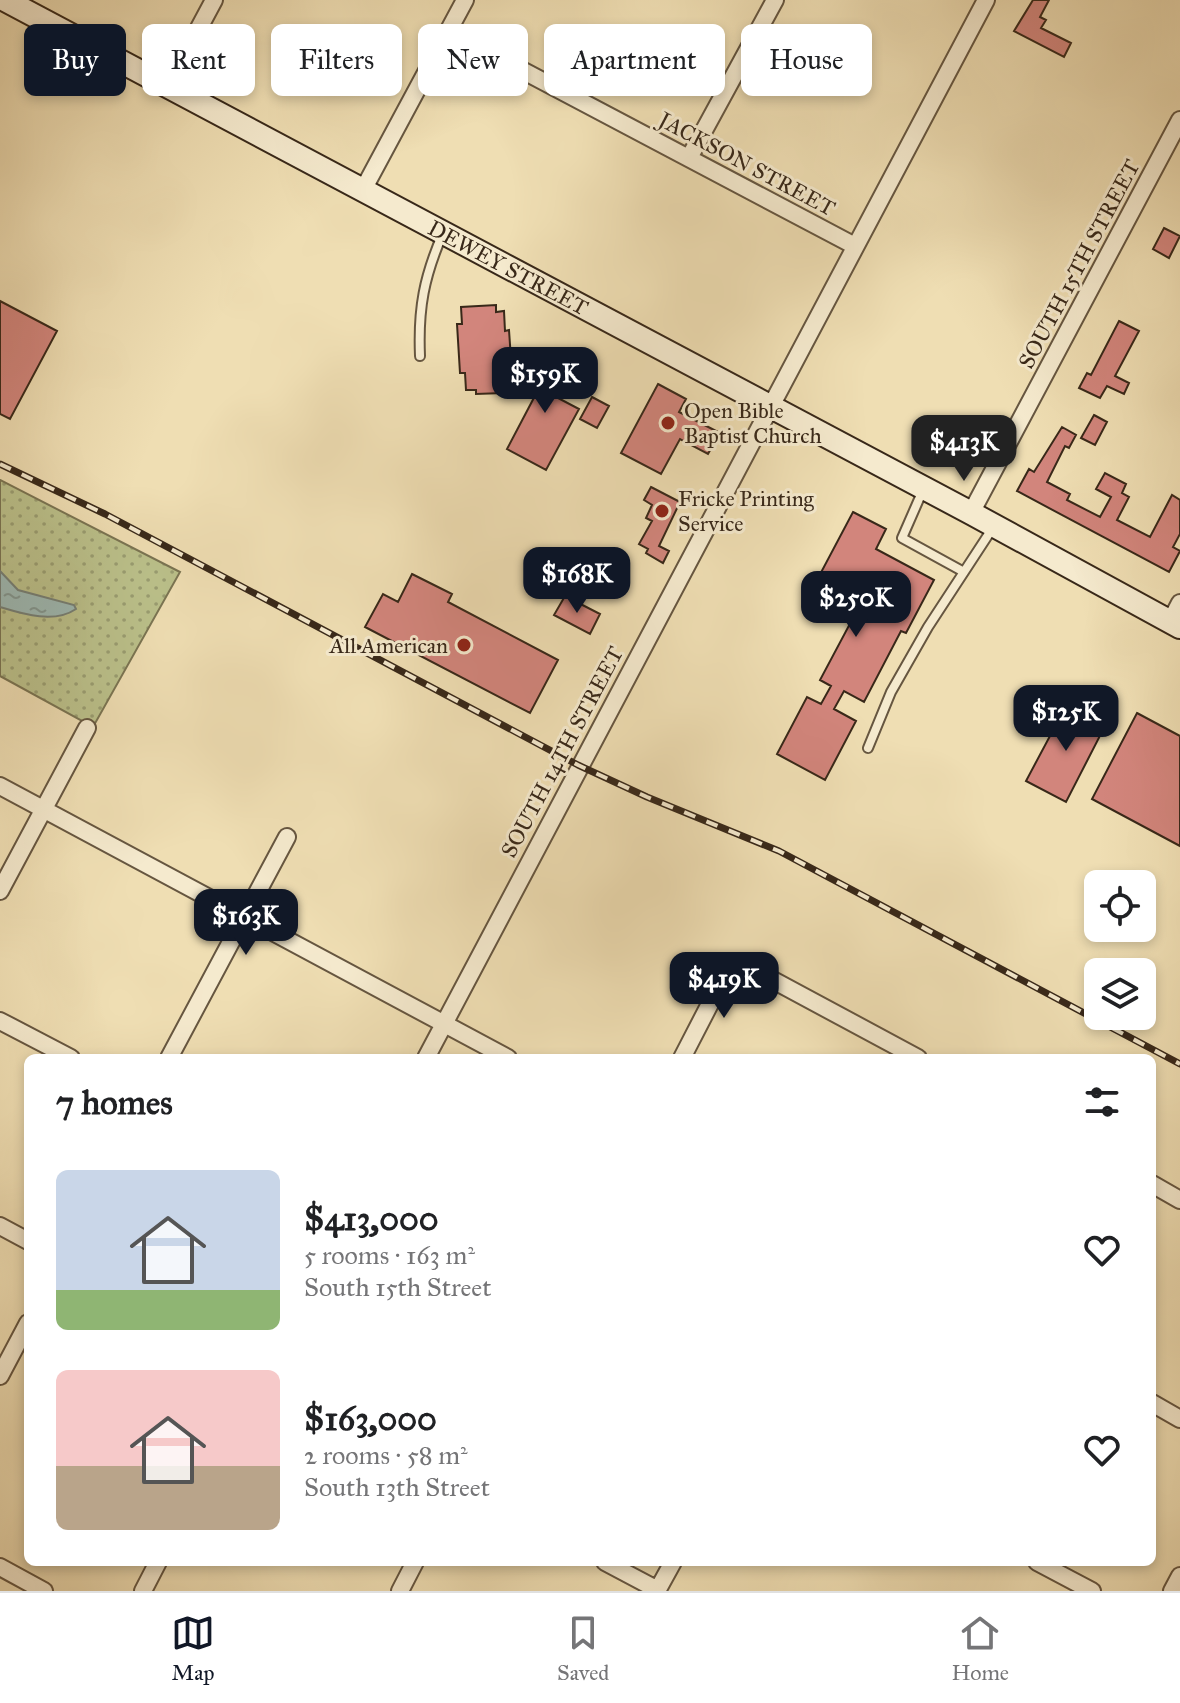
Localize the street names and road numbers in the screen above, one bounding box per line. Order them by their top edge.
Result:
street label: JACKSON STREET [652,105,840,222]
street label: SOUTH 15TH STREET [1012,155,1146,373]
street label: DEWEY STREET [424,214,593,321]
street label: SOUTH 14TH STREET [495,642,629,862]

